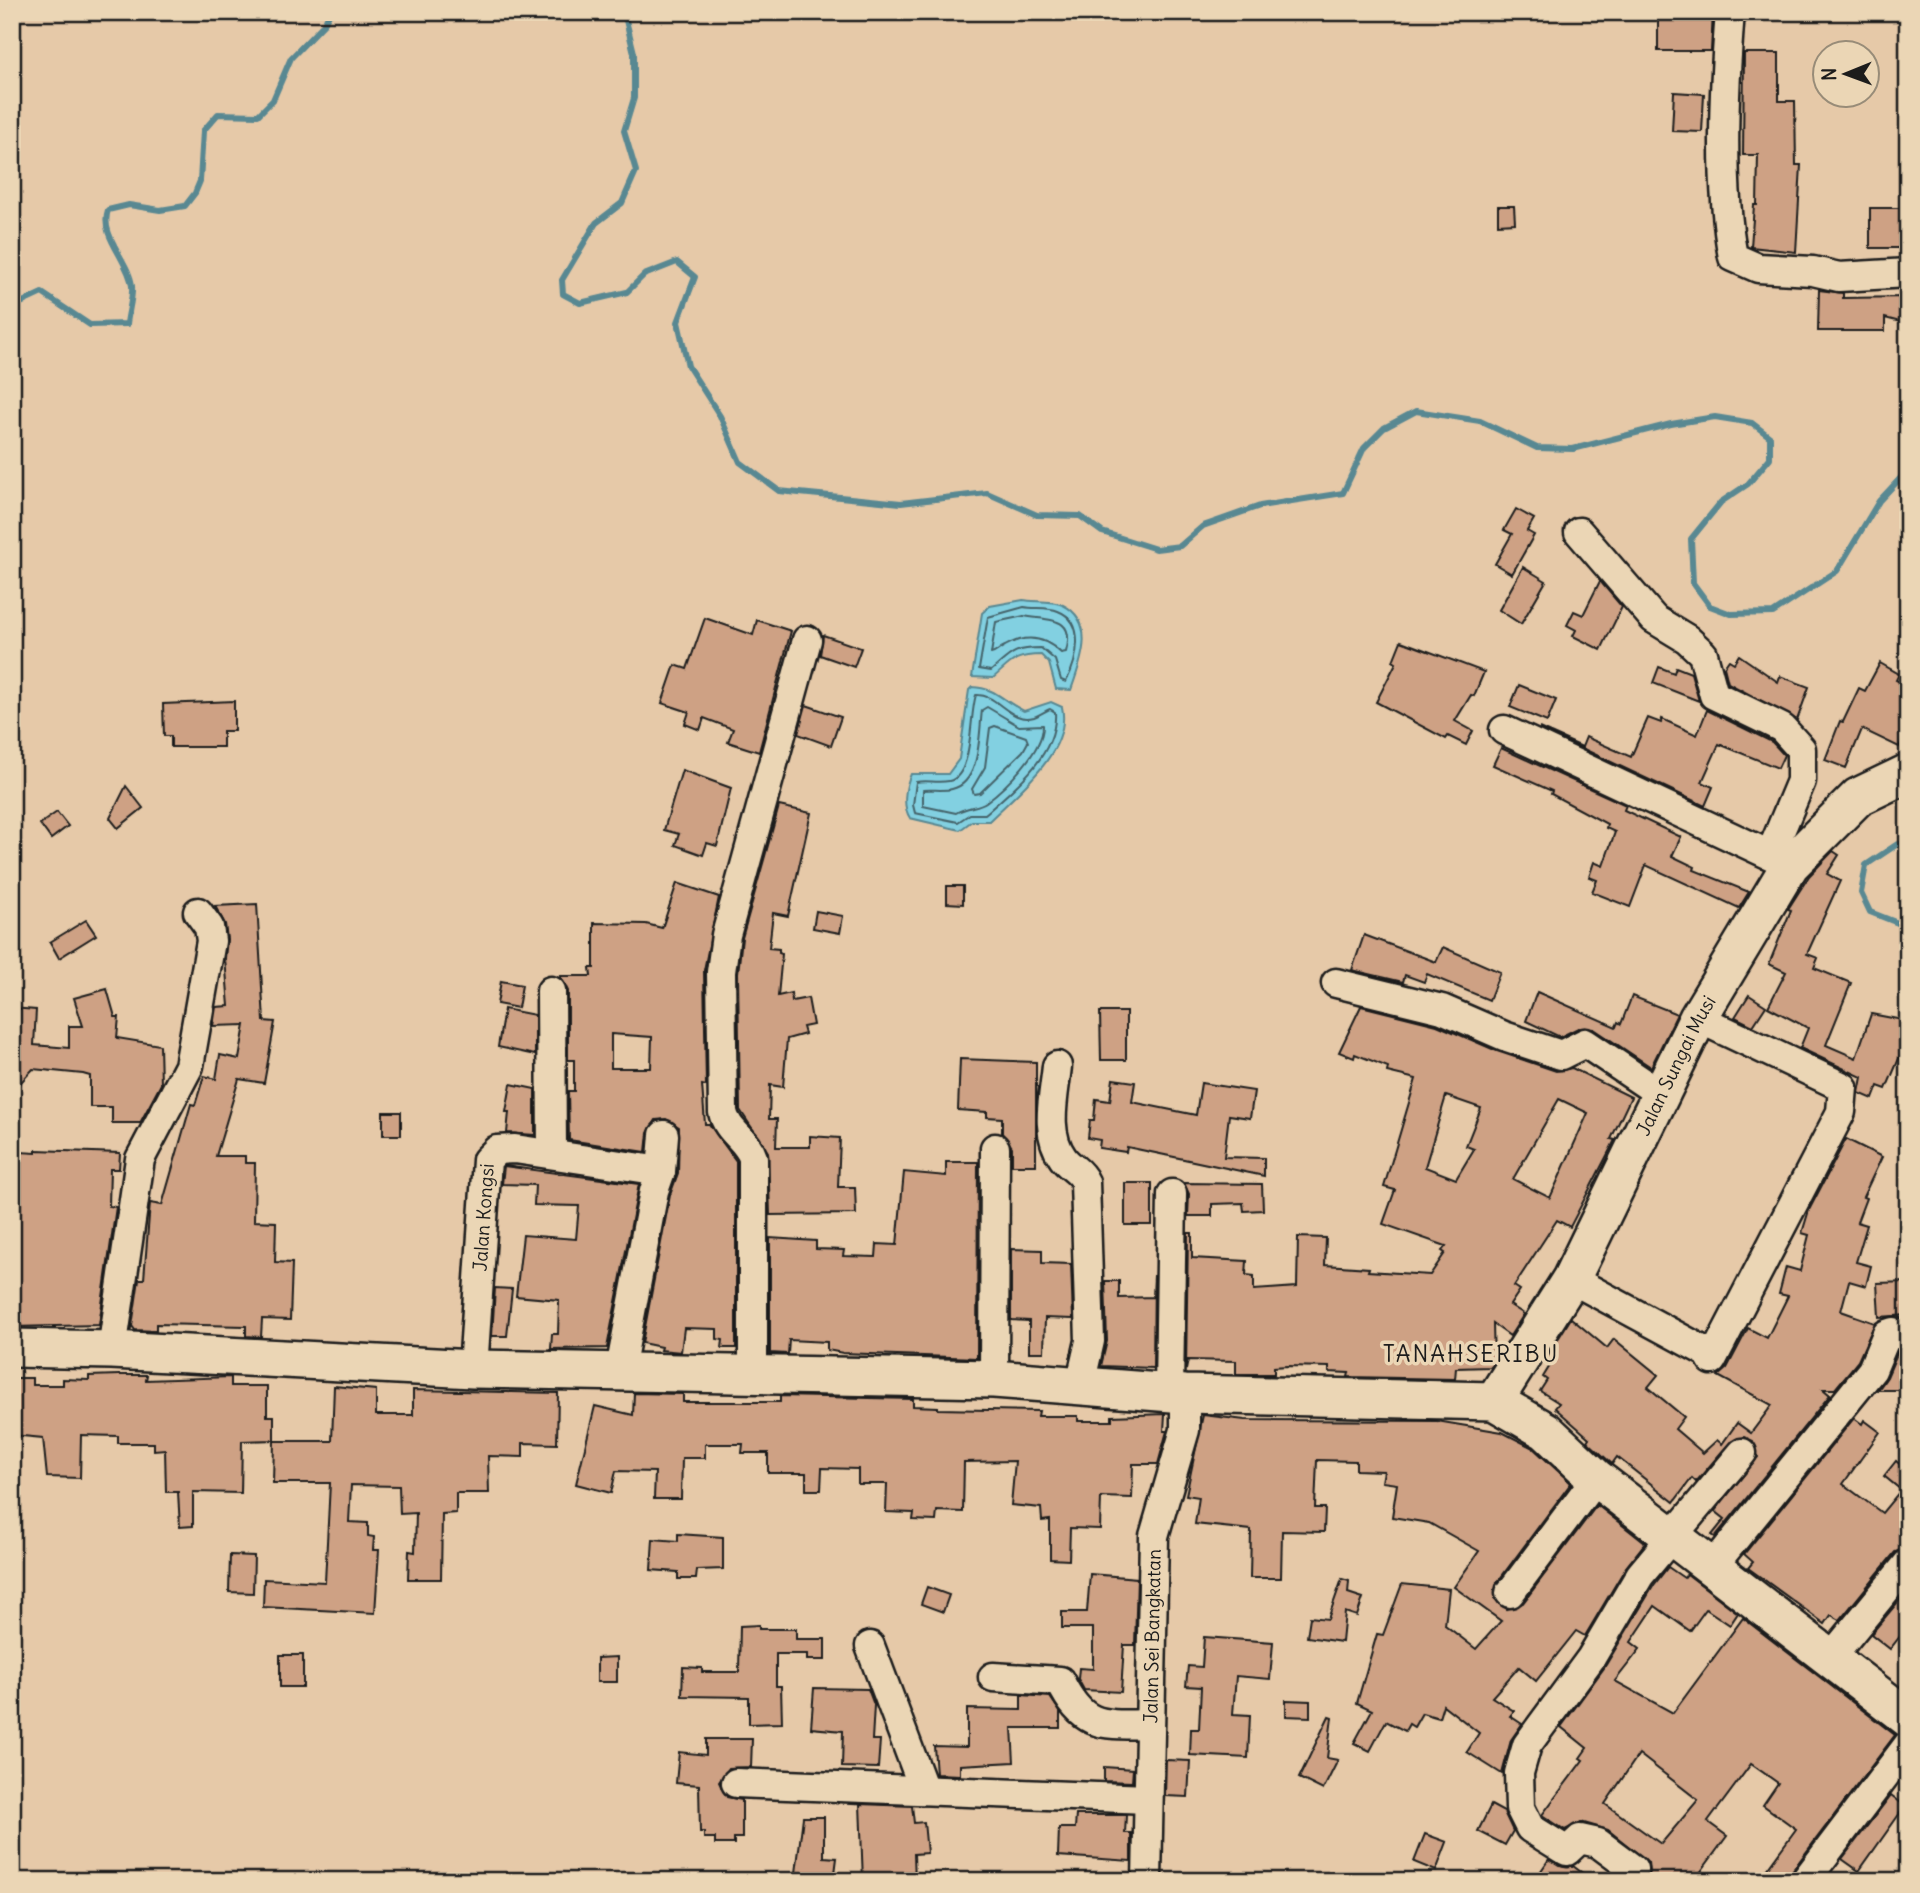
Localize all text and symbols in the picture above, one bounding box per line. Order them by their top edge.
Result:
north arrow [1812,38,1882,108]
text: N [1817,68,1841,81]
street label: Jalan Sungai Musi [1631,991,1721,1139]
street label: Jalan Kongsi [468,1163,499,1272]
district label: TANAHSERIBU [1383,1339,1559,1368]
street label: Jalan Sei Bangkatan [1138,1549,1166,1723]

